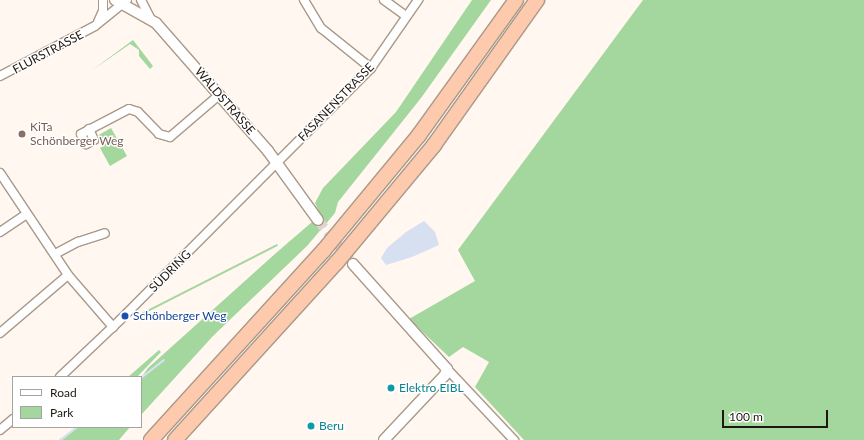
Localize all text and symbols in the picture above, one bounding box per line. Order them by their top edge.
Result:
street label: FLURSTRASSE [10,27,86,77]
street label: FASANENSTRASSE [295,60,377,144]
street label: WALDSTRASSE [192,64,258,138]
place label: KiTa Schönberger Weg [30,120,124,148]
marker: KiTa Schönberger Weg [17,129,27,139]
street label: SÜDRING [146,247,194,295]
place label: Schönberger Weg [133,309,227,323]
marker: Schönberger Weg [120,311,130,321]
legend [12,376,142,428]
place label: Elektro EIBL [399,381,464,395]
marker: Elektro EIBL [386,383,396,393]
text: Road [50,385,77,400]
scale bar [724,402,830,428]
text: Park [50,405,73,420]
text: 100 m [729,409,763,424]
place label: Beru [319,419,344,433]
marker: Beru [306,421,316,431]

